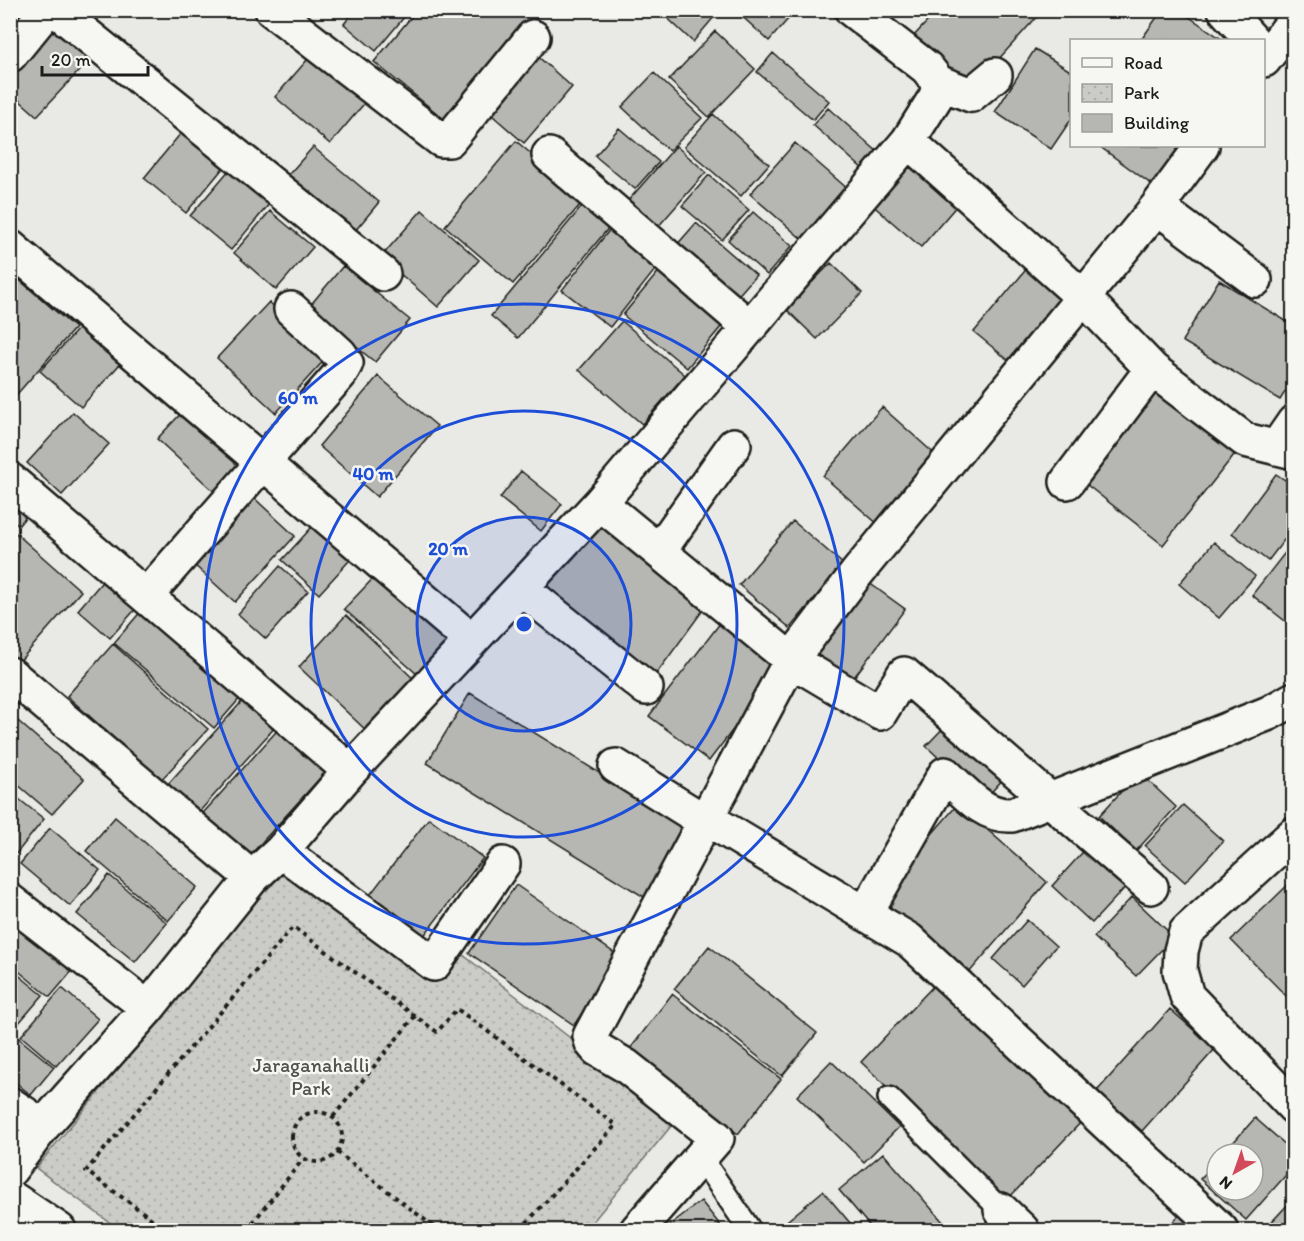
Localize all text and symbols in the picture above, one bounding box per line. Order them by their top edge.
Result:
scale bar [42,39,148,77]
legend [1070,39,1265,147]
text: 20 m [51,49,91,71]
text: Road [1124,52,1163,74]
text: Park [1124,82,1159,104]
text: Building [1124,112,1190,134]
text: 60 m [278,387,319,409]
text: 40 m [352,463,394,485]
text: 20 m [428,538,469,560]
centre of rings [514,614,534,634]
park label: Jaraganahalli Park [253,1053,369,1100]
north arrow [1205,1142,1265,1202]
text: N [1215,1172,1236,1194]

